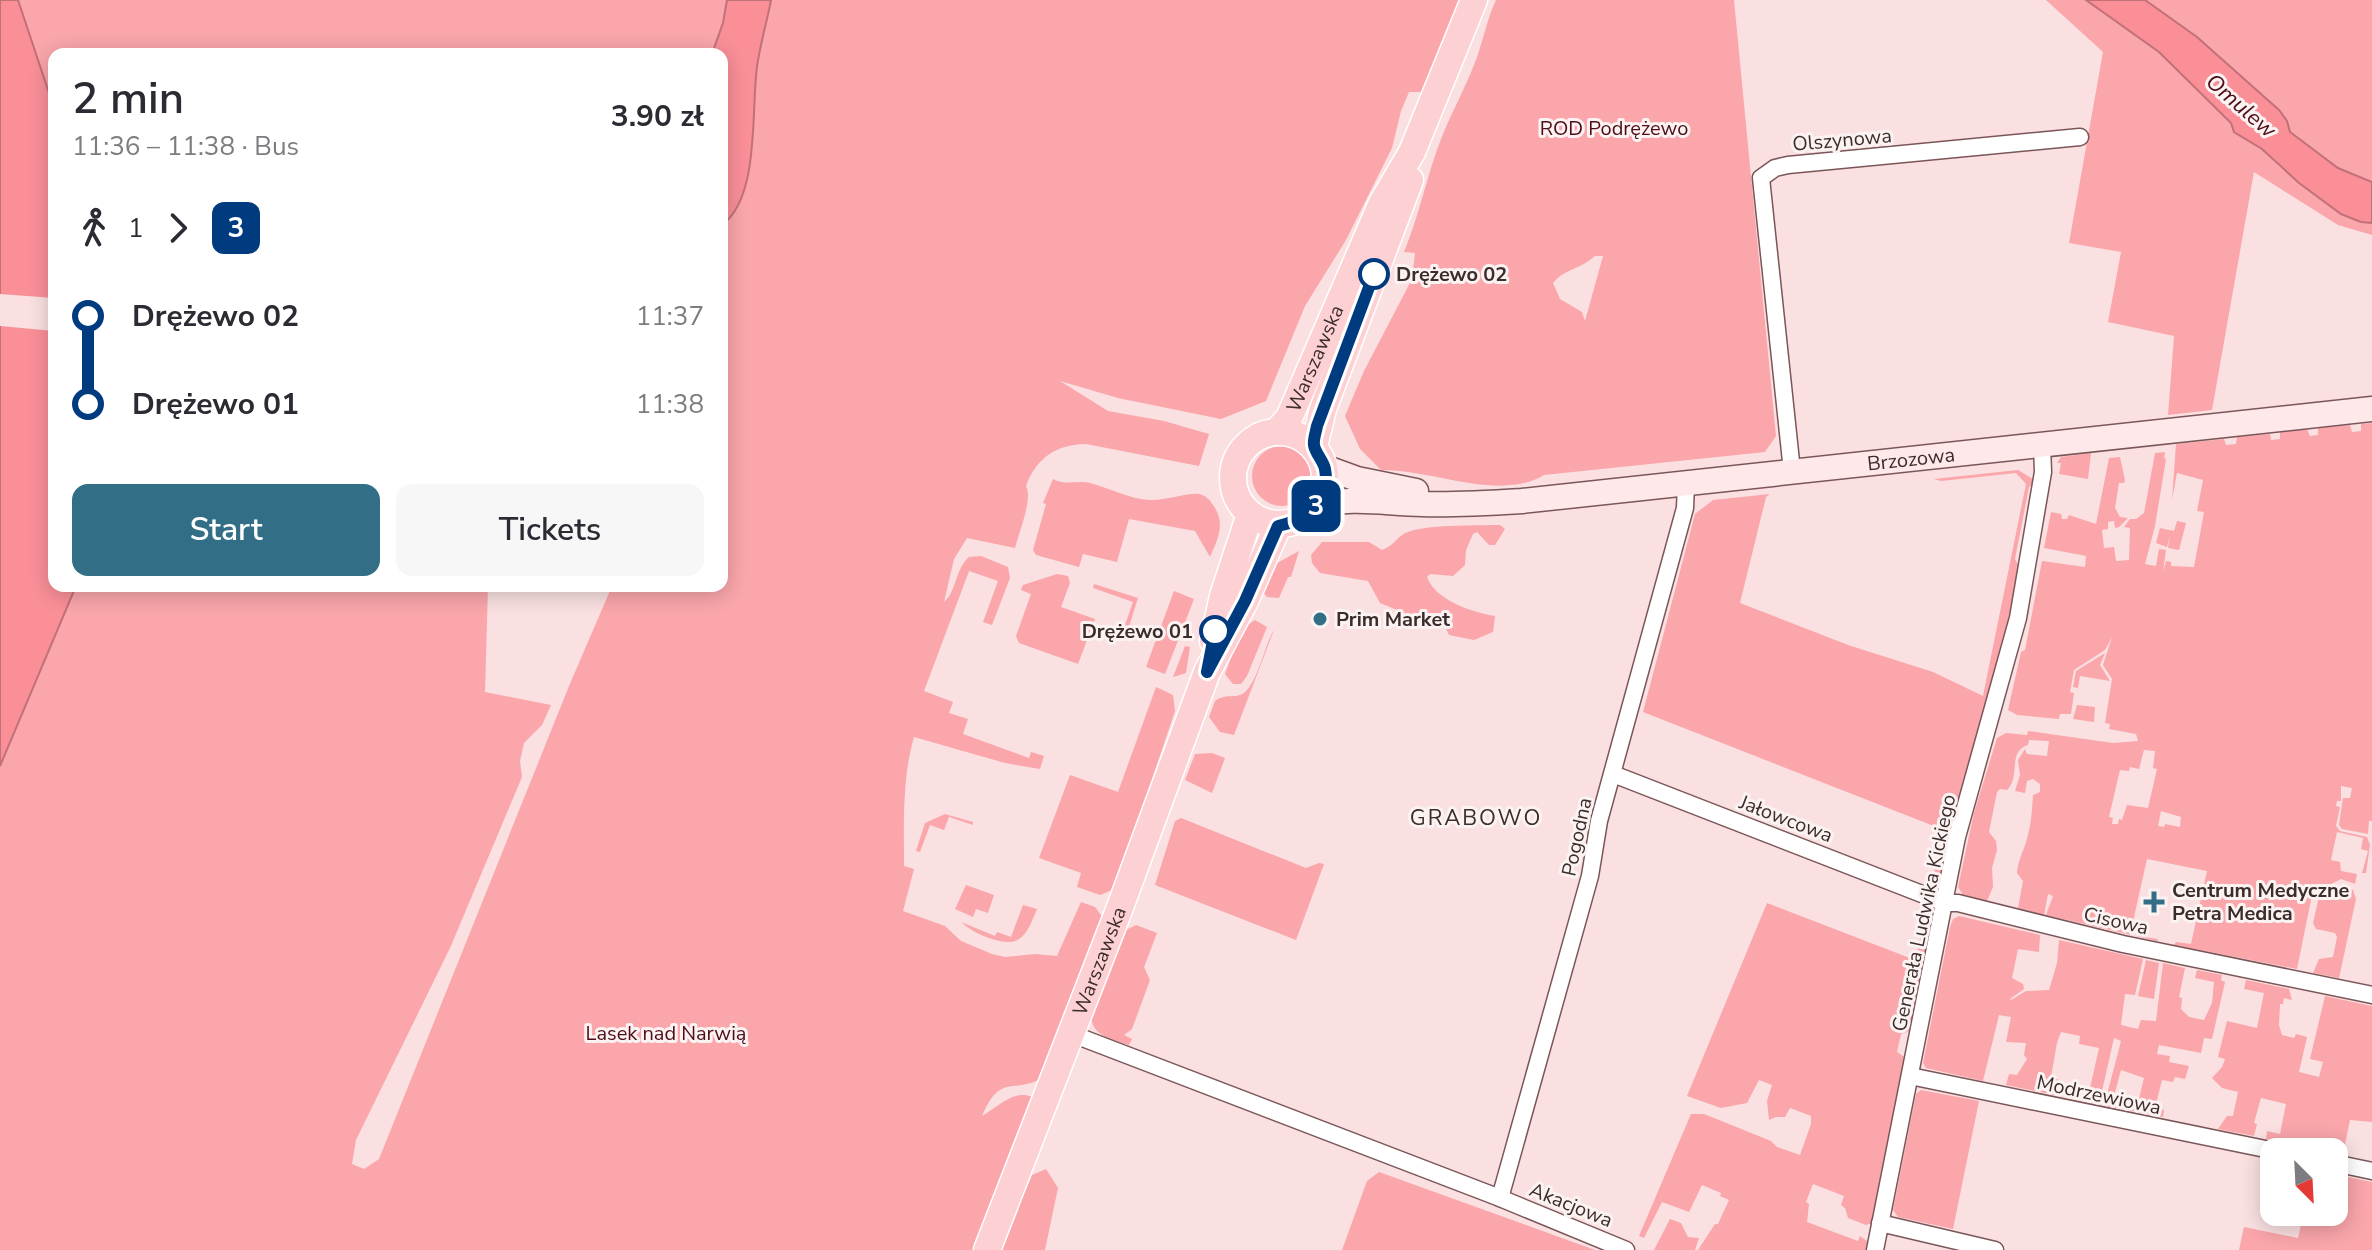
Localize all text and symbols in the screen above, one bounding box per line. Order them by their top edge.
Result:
water label: Omulew [2199,67,2283,145]
text: 2 min [72,69,184,129]
text: 3.90 zł [611,96,704,137]
park label: ROD Podrężewo [1540,115,1688,142]
street label: Olszynowa [1791,122,1893,158]
text: 11:36 – 11:38 · Bus [72,129,299,164]
icon: walk [72,206,116,250]
icon: forward [156,206,200,250]
text: 3 [228,209,244,247]
text: 1 [128,211,144,246]
marker: Drężewo 02 [1359,259,1389,289]
place label: Drężewo 02 [1396,261,1507,288]
text: Drężewo 02 [132,296,299,337]
text: 11:37 [636,299,704,334]
street label: Warszawska [1280,301,1350,416]
text: Drężewo 01 [132,384,299,425]
text: 11:38 [636,387,704,422]
street label: Brzozowa [1866,441,1956,477]
line badge: 3 [1290,480,1342,532]
button: Start [72,484,380,576]
button: Tickets [396,484,704,576]
text: 3 [1308,487,1324,525]
place label: Prim Market [1336,606,1450,633]
marker: Prim Market [1311,610,1329,628]
marker: Drężewo 01 [1200,616,1230,646]
place label: Drężewo 01 [1082,618,1193,645]
street label: Jałowcowa [1735,789,1836,849]
street label: Generała Ludwika Kickiego [1886,792,1962,1034]
street label: Pogodna [1555,795,1599,879]
district label: GRABOWO [1410,803,1542,833]
place label: Centrum Medyczne Petra Medica [2172,877,2350,927]
marker: Centrum Medyczne Petra Medica [2143,891,2165,913]
street label: Cisowa [2081,900,2151,942]
street label: Warszawska [1066,903,1133,1019]
park label: Lasek nad Narwią [586,1020,746,1047]
street label: Modrzewiowa [2034,1069,2164,1121]
north arrow [2260,1138,2348,1226]
map controls [2260,1138,2348,1226]
street label: Akacjowa [1525,1176,1617,1234]

